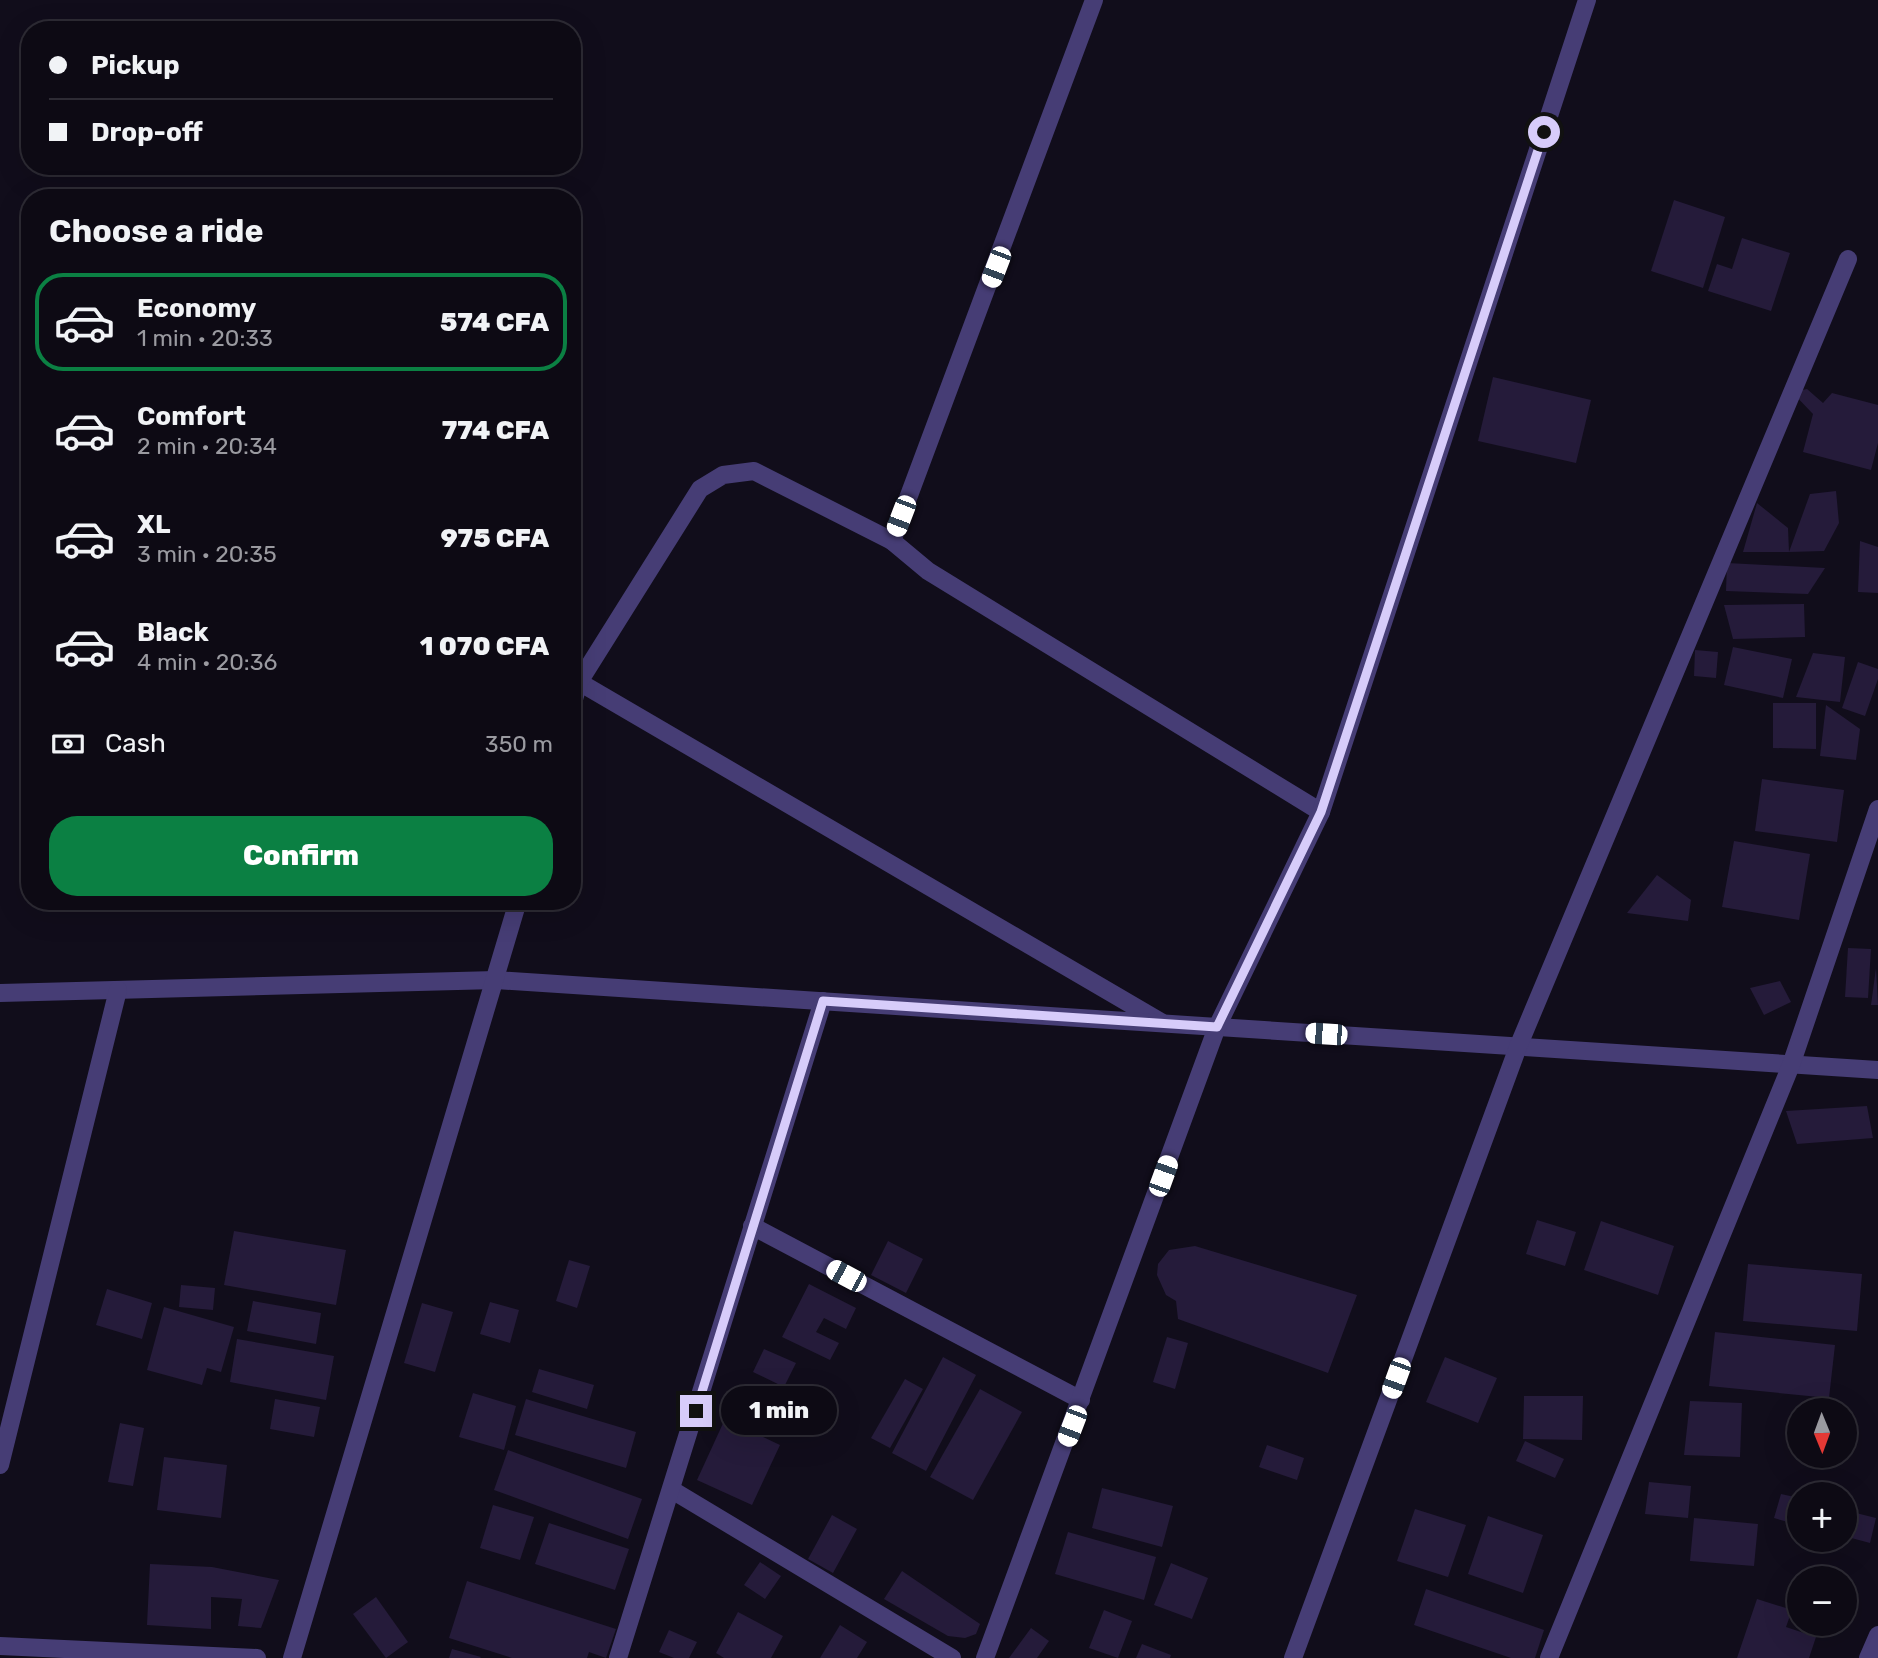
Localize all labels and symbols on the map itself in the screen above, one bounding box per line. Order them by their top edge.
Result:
route start [1528,116,1560,148]
car [979,244,1014,290]
car [884,493,919,539]
car [1305,1022,1348,1046]
car [1146,1153,1181,1199]
car [823,1257,870,1295]
car [1379,1355,1414,1401]
callout: 1 min [720,1386,836,1436]
route end [680,1395,712,1427]
north arrow [1787,1398,1857,1468]
car [1055,1403,1090,1449]

